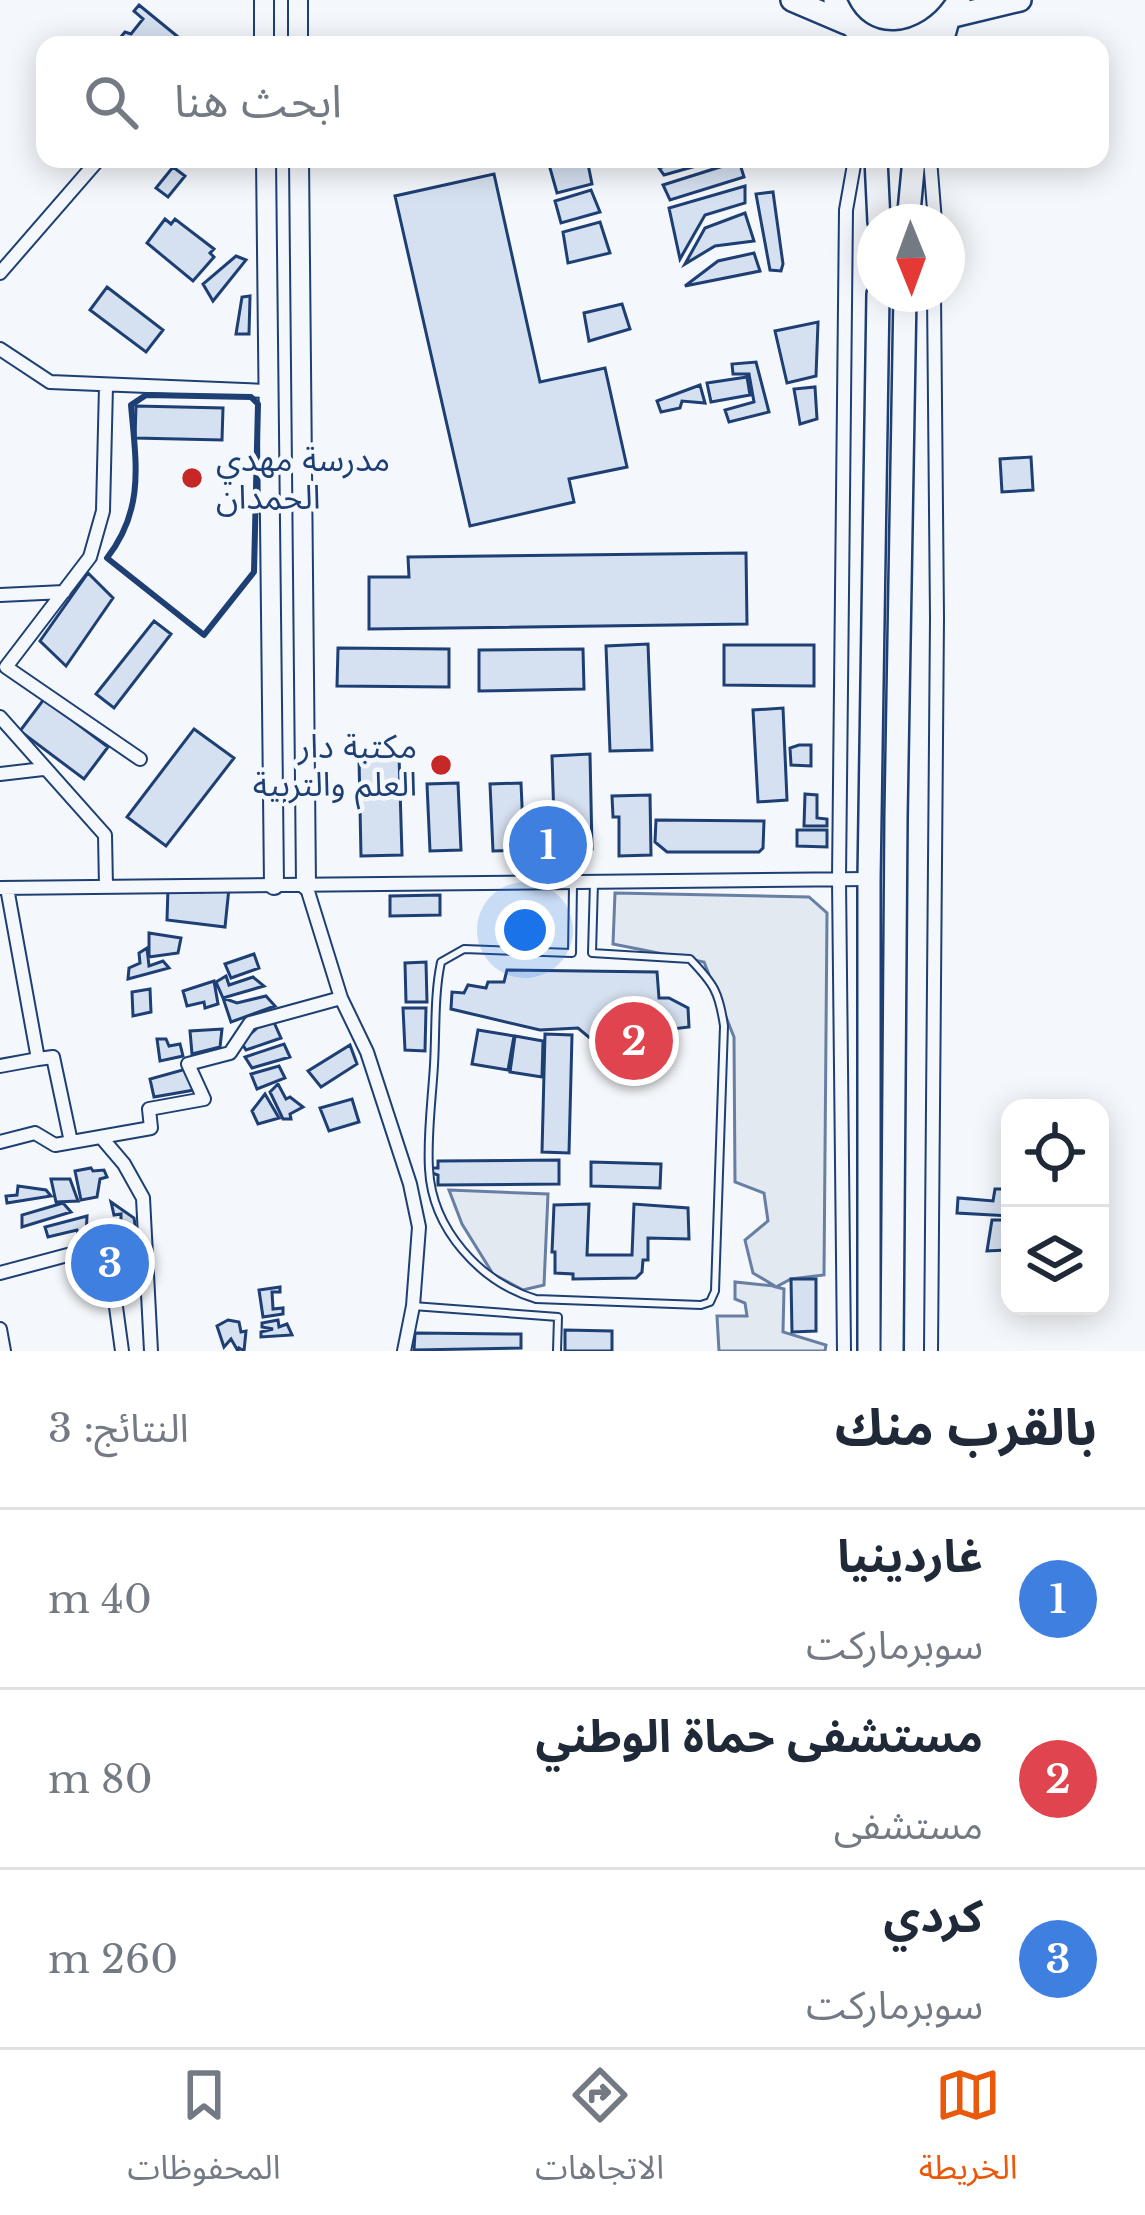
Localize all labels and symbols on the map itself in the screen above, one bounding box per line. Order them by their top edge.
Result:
north arrow [857,204,965,312]
place label: مدرسة مهدي الحمدان [216,439,390,518]
marker: مدرسة مهدي الحمدان [179,465,205,491]
place label: مكتبة دار العلم والتربية [253,726,417,810]
marker: مكتبة دار العلم والتربية [428,752,454,778]
pin: 1 [509,800,587,890]
your location [495,900,555,960]
pin: 2 [595,996,673,1086]
pin: 3 [71,1218,149,1308]

